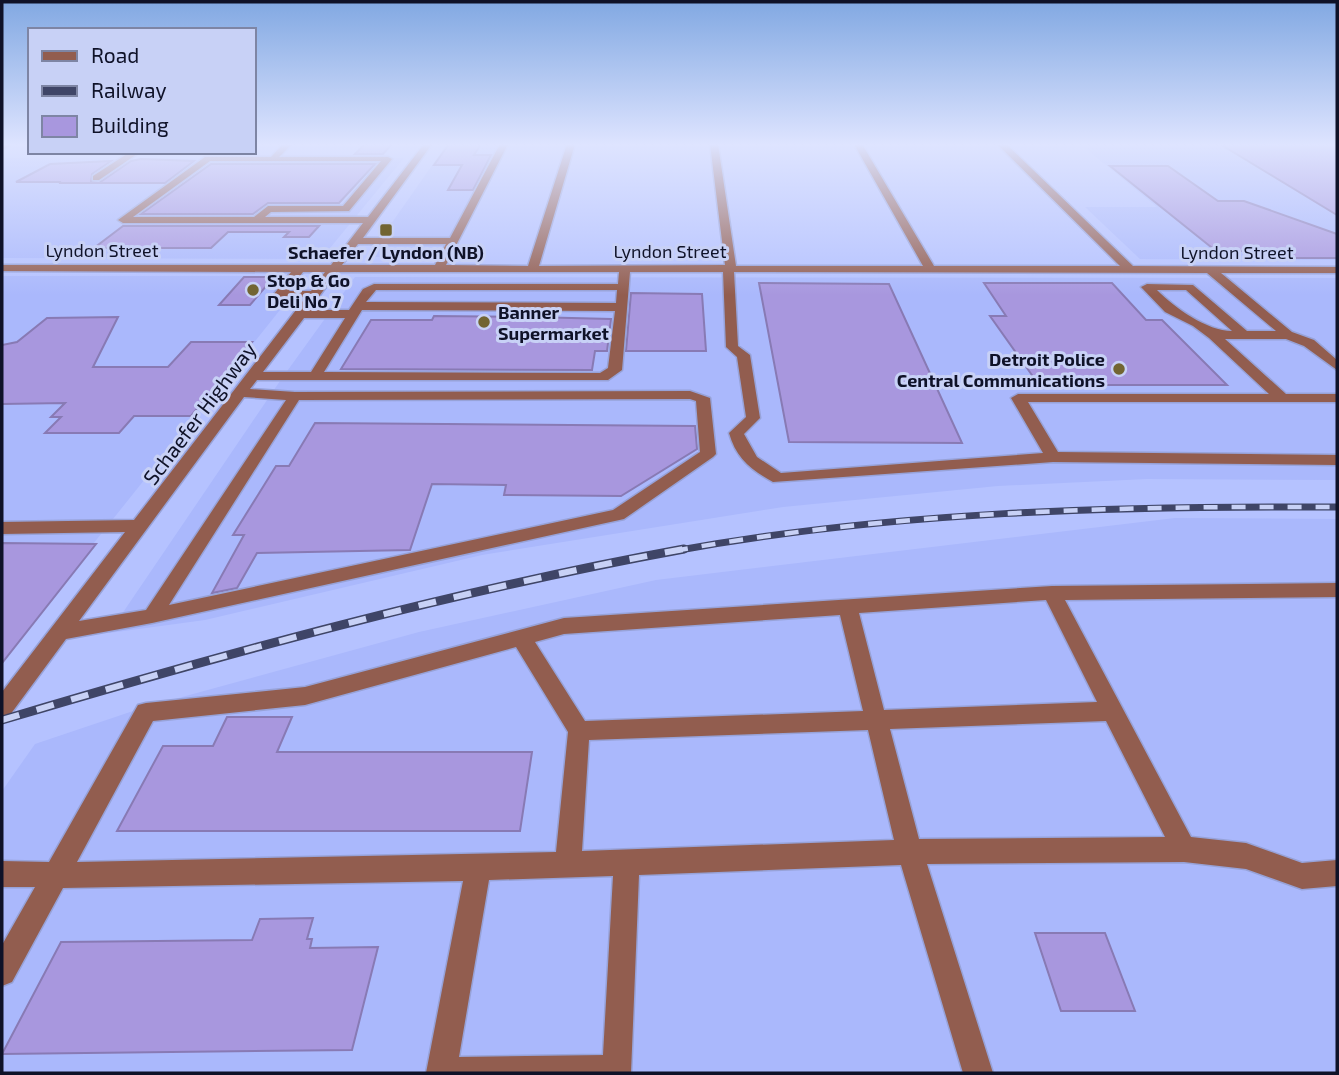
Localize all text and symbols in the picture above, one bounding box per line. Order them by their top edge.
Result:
legend [28,28,256,154]
text: Road [91,42,139,67]
text: Railway [91,77,167,102]
text: Building [91,112,169,137]
marker: Schaefer / Lyndon (NB) [378,222,394,238]
street label: Lyndon Street [45,239,159,261]
street label: Lyndon Street [613,240,727,262]
place label: Schaefer / Lyndon (NB) [288,241,484,263]
street label: Lyndon Street [1180,241,1294,263]
place label: Stop & Go Deli No 7 [267,269,350,312]
marker: Stop & Go Deli No 7 [245,282,261,298]
place label: Banner Supermarket [498,301,610,344]
marker: Banner Supermarket [476,314,492,330]
street label: Schaefer Highway [137,337,261,489]
place label: Detroit Police Central Communications [897,348,1105,391]
marker: Detroit Police Central Communications [1111,361,1127,377]

